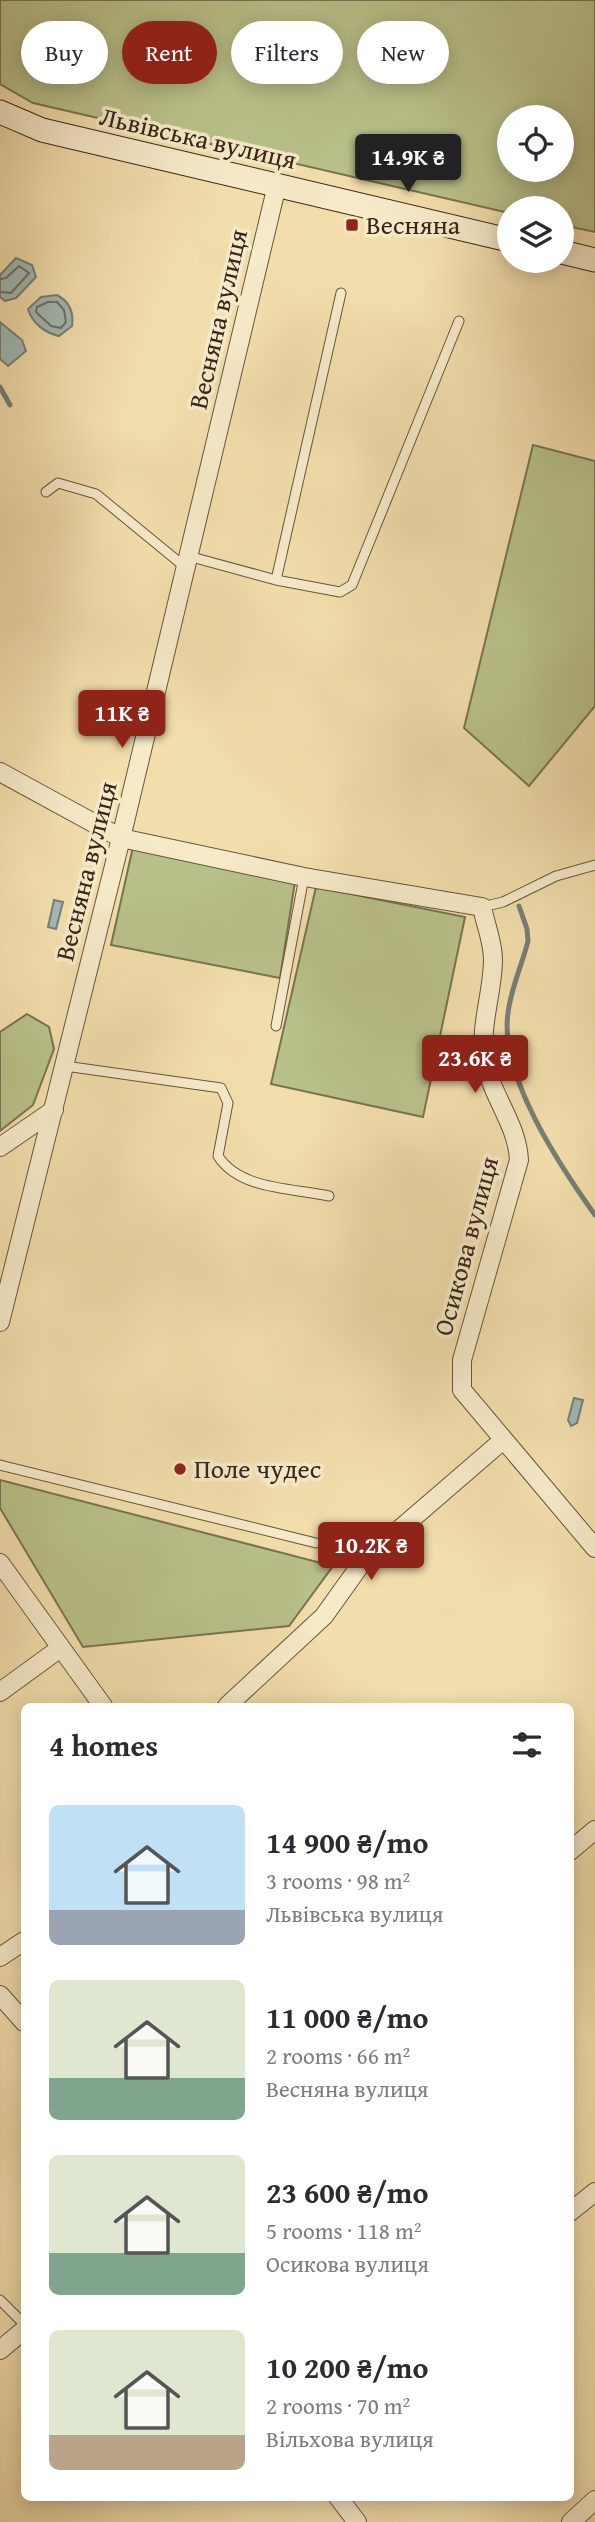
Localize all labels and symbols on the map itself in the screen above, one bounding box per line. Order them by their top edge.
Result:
street label: Львівська вулиця [96,96,300,179]
pin: 14.9K ₴ [343,134,473,194]
place label: Весняна [366,205,461,244]
marker: Весняна [344,217,360,233]
street label: Весняна вулиця [178,225,257,413]
pin: 11K ₴ [73,690,171,750]
street label: Весняна вулиця [44,777,127,965]
pin: 23.6K ₴ [410,1036,540,1095]
street label: Осикова вулиця [423,1152,508,1340]
place label: Поле чудес [194,1449,321,1488]
marker: Поле чудес [172,1461,188,1477]
pin: 10.2K ₴ [306,1522,436,1582]

